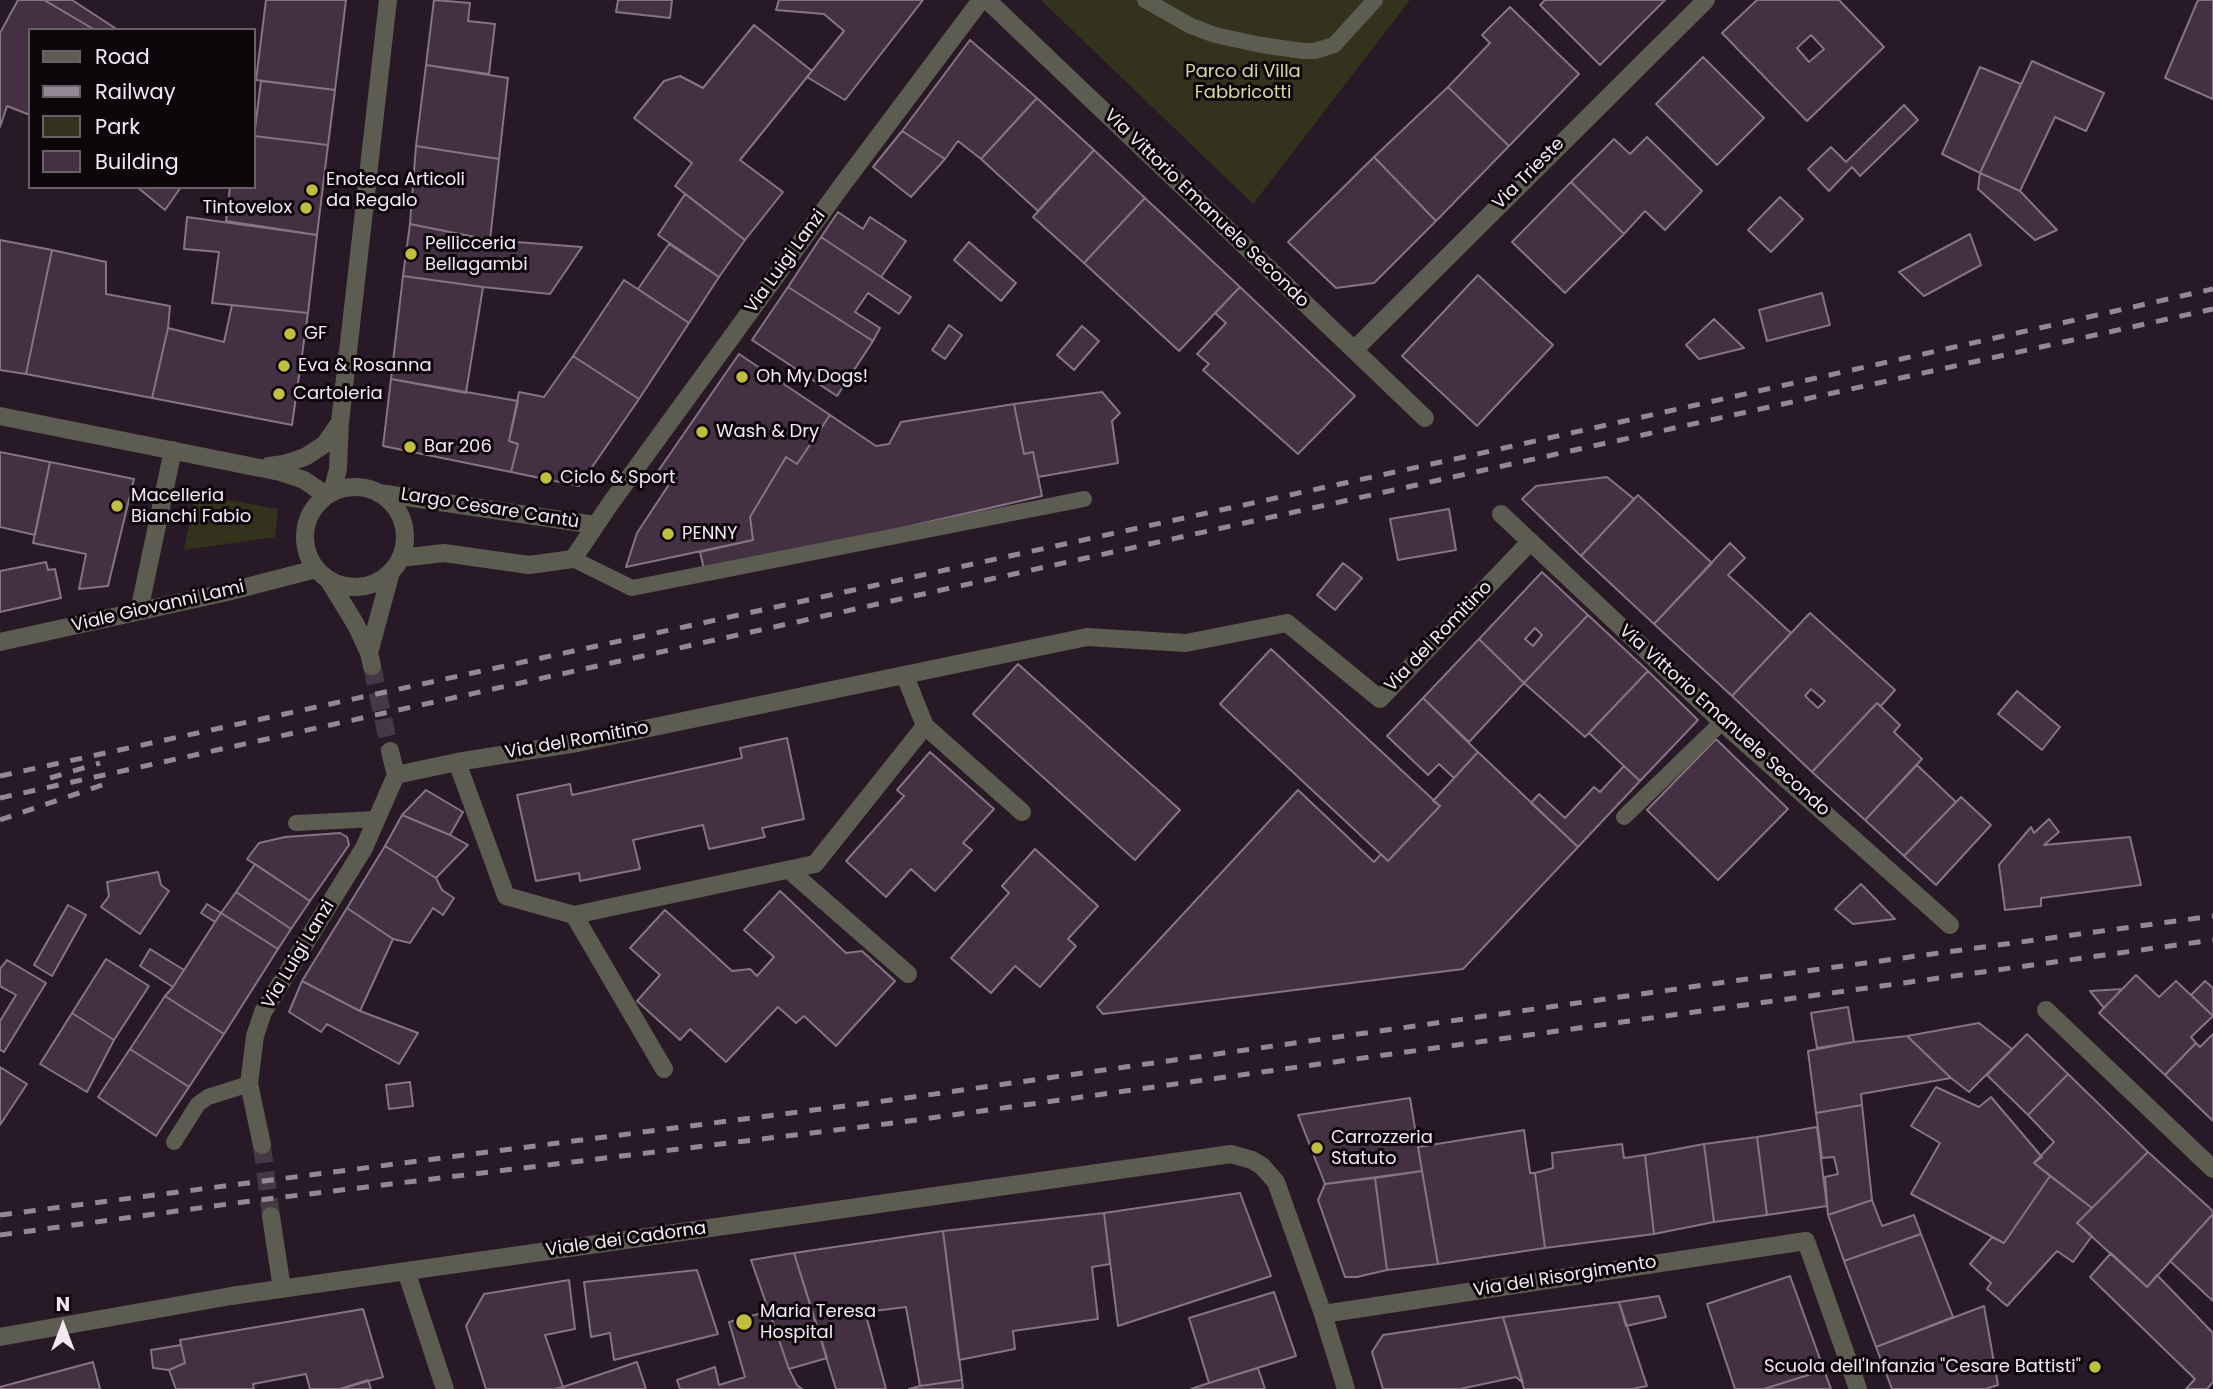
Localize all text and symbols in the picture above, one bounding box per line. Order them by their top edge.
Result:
legend [28,28,256,189]
text: Road [95,42,150,71]
park label: Parco di Villa Fabbricotti [1185,61,1301,104]
text: Railway [95,77,176,106]
street label: Via Vittorio Emanuele Secondo [1099,105,1313,313]
text: Park [95,112,140,141]
street label: Via Trieste [1489,134,1569,214]
text: Building [95,147,179,176]
place label: Enoteca Articoli da Regalo [326,169,465,212]
marker: Enoteca Articoli da Regalo [304,182,320,198]
place label: Tintovelox [202,197,292,219]
marker: Tintovelox [298,200,314,216]
street label: Via Luigi Lanzi [741,206,831,318]
place label: Pellicceria Bellagambi [425,233,528,276]
marker: Pellicceria Bellagambi [403,246,419,262]
place label: GF [304,323,327,345]
marker: GF [282,326,298,342]
place label: Eva & Rosanna [298,355,432,377]
marker: Eva & Rosanna [276,358,292,374]
place label: Oh My Dogs! [756,366,868,388]
marker: Oh My Dogs! [734,369,750,385]
place label: Cartoleria [293,383,383,405]
marker: Cartoleria [271,386,287,402]
place label: Wash & Dry [716,421,819,443]
marker: Wash & Dry [694,424,710,440]
place label: Bar 206 [424,436,492,458]
marker: Bar 206 [402,439,418,455]
place label: Ciclo & Sport [560,467,676,489]
marker: Ciclo & Sport [538,470,554,486]
street label: Largo Cesare Cantù [399,484,581,534]
place label: Macelleria Bianchi Fabio [131,485,251,528]
marker: Macelleria Bianchi Fabio [109,498,125,514]
place label: PENNY [682,523,737,545]
marker: PENNY [660,526,676,542]
street label: Viale Giovanni Lami [70,577,246,637]
street label: Via del Romitino [1381,577,1497,697]
street label: Via Vittorio Emanuele Secondo [1614,621,1834,821]
street label: Via del Romitino [503,718,651,764]
street label: Via Luigi Lanzi [258,897,340,1013]
place label: Carrozzeria Statuto [1331,1127,1433,1170]
marker: Carrozzeria Statuto [1309,1140,1325,1156]
street label: Viale dei Cadorna [544,1218,708,1262]
street label: Via del Risorgimento [1472,1252,1658,1302]
north arrow [28,1291,98,1361]
text: N [56,1291,70,1318]
place label: Maria Teresa Hospital [760,1301,876,1344]
marker: Maria Teresa Hospital [734,1312,754,1332]
place label: Scuola dell'Infanzia "Cesare Battisti" [1764,1356,2081,1378]
marker: Scuola dell'Infanzia "Cesare Battisti" [2087,1359,2103,1375]

